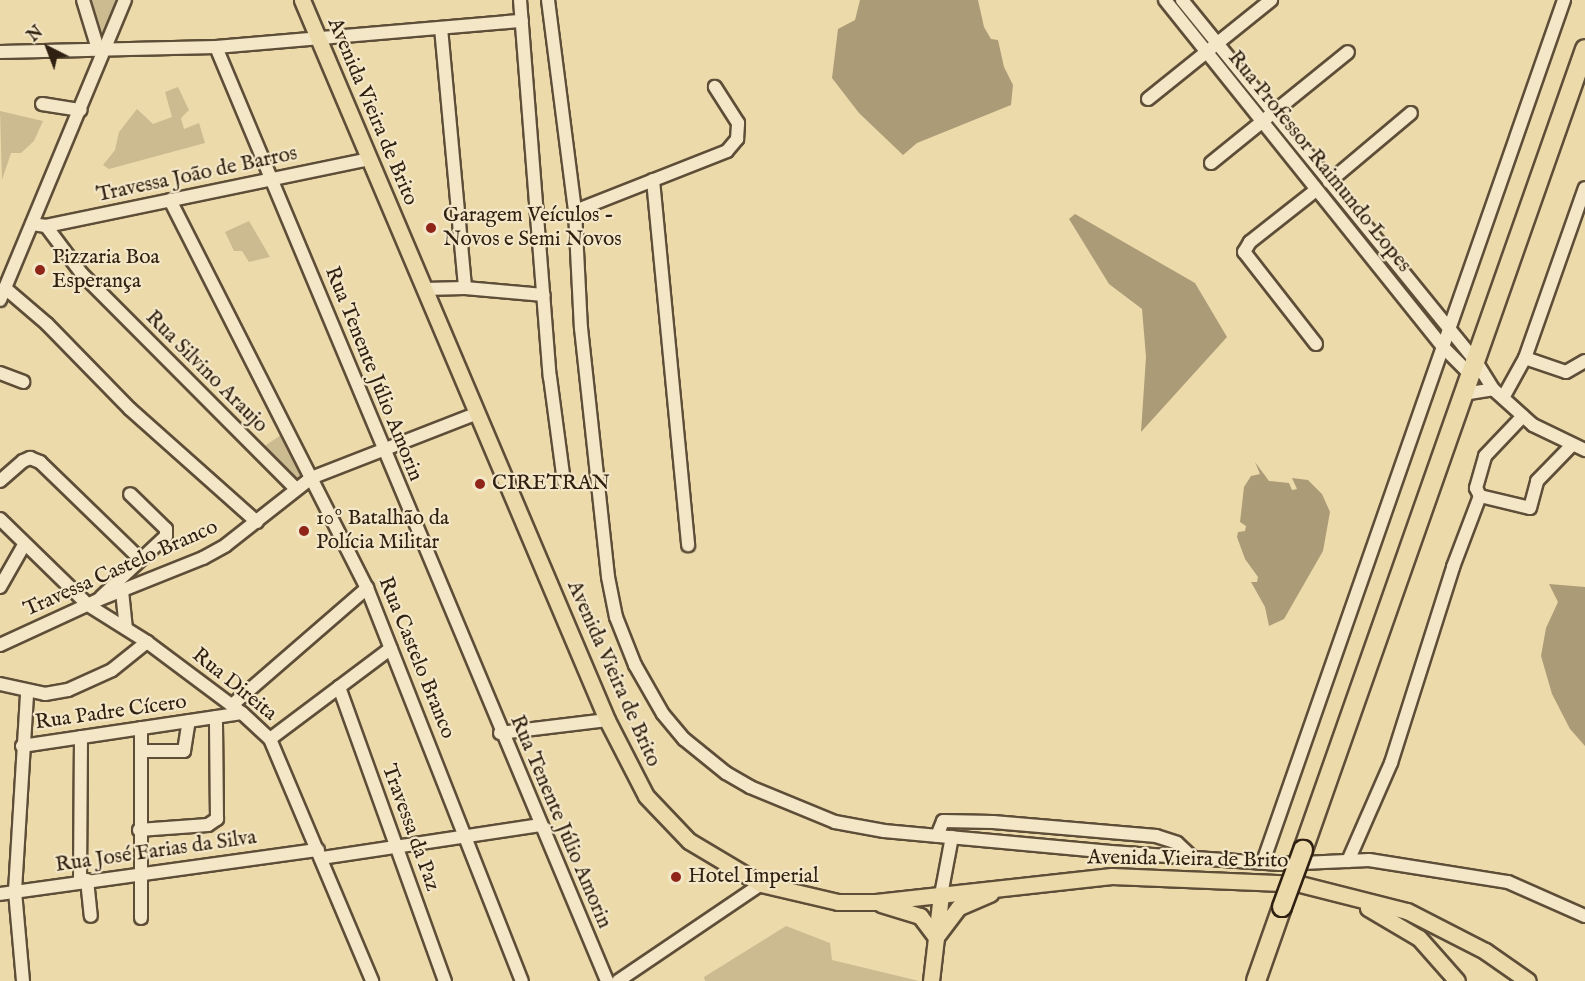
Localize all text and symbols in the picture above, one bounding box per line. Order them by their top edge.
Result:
street label: Avenida Vieira de Brito [321,15,423,209]
north arrow [18,18,78,78]
text: N [24,23,48,47]
street label: Rua Professor Raimundo Lopes [1222,46,1416,278]
street label: Travessa João de Barros [94,141,300,209]
place label: Garagem Veículos - Novos e Semi Novos [443,203,622,253]
marker: Garagem Veículos - Novos e Semi Novos [424,221,438,235]
place label: Pizzaria Boa Esperança [52,245,160,295]
marker: Pizzaria Boa Esperança [33,263,47,277]
street label: Rua Tenente Júlio Amorin [318,263,428,485]
street label: Rua Silvino Araujo [140,306,272,438]
place label: CIRETRAN [492,471,610,497]
marker: CIRETRAN [473,477,487,491]
place label: 10º Batalhão da Polícia Militar [316,506,449,556]
street label: Travessa Castelo Branco [20,515,222,623]
marker: 10º Batalhão da Polícia Militar [297,524,311,538]
street label: Rua Castelo Branco [372,573,460,743]
street label: Avenida Vieira de Brito [561,577,665,771]
street label: Rua Direita [186,643,282,727]
street label: Rua Padre Cícero [34,690,188,736]
street label: Rua Tenente Júlio Amorin [504,712,616,932]
street label: Travessa da Paz [375,761,445,895]
street label: Rua José Farias da Silva [54,825,258,879]
street label: Avenida Vieira de Brito [1087,846,1289,874]
place label: Hotel Imperial [688,864,819,890]
marker: Hotel Imperial [669,870,683,884]

